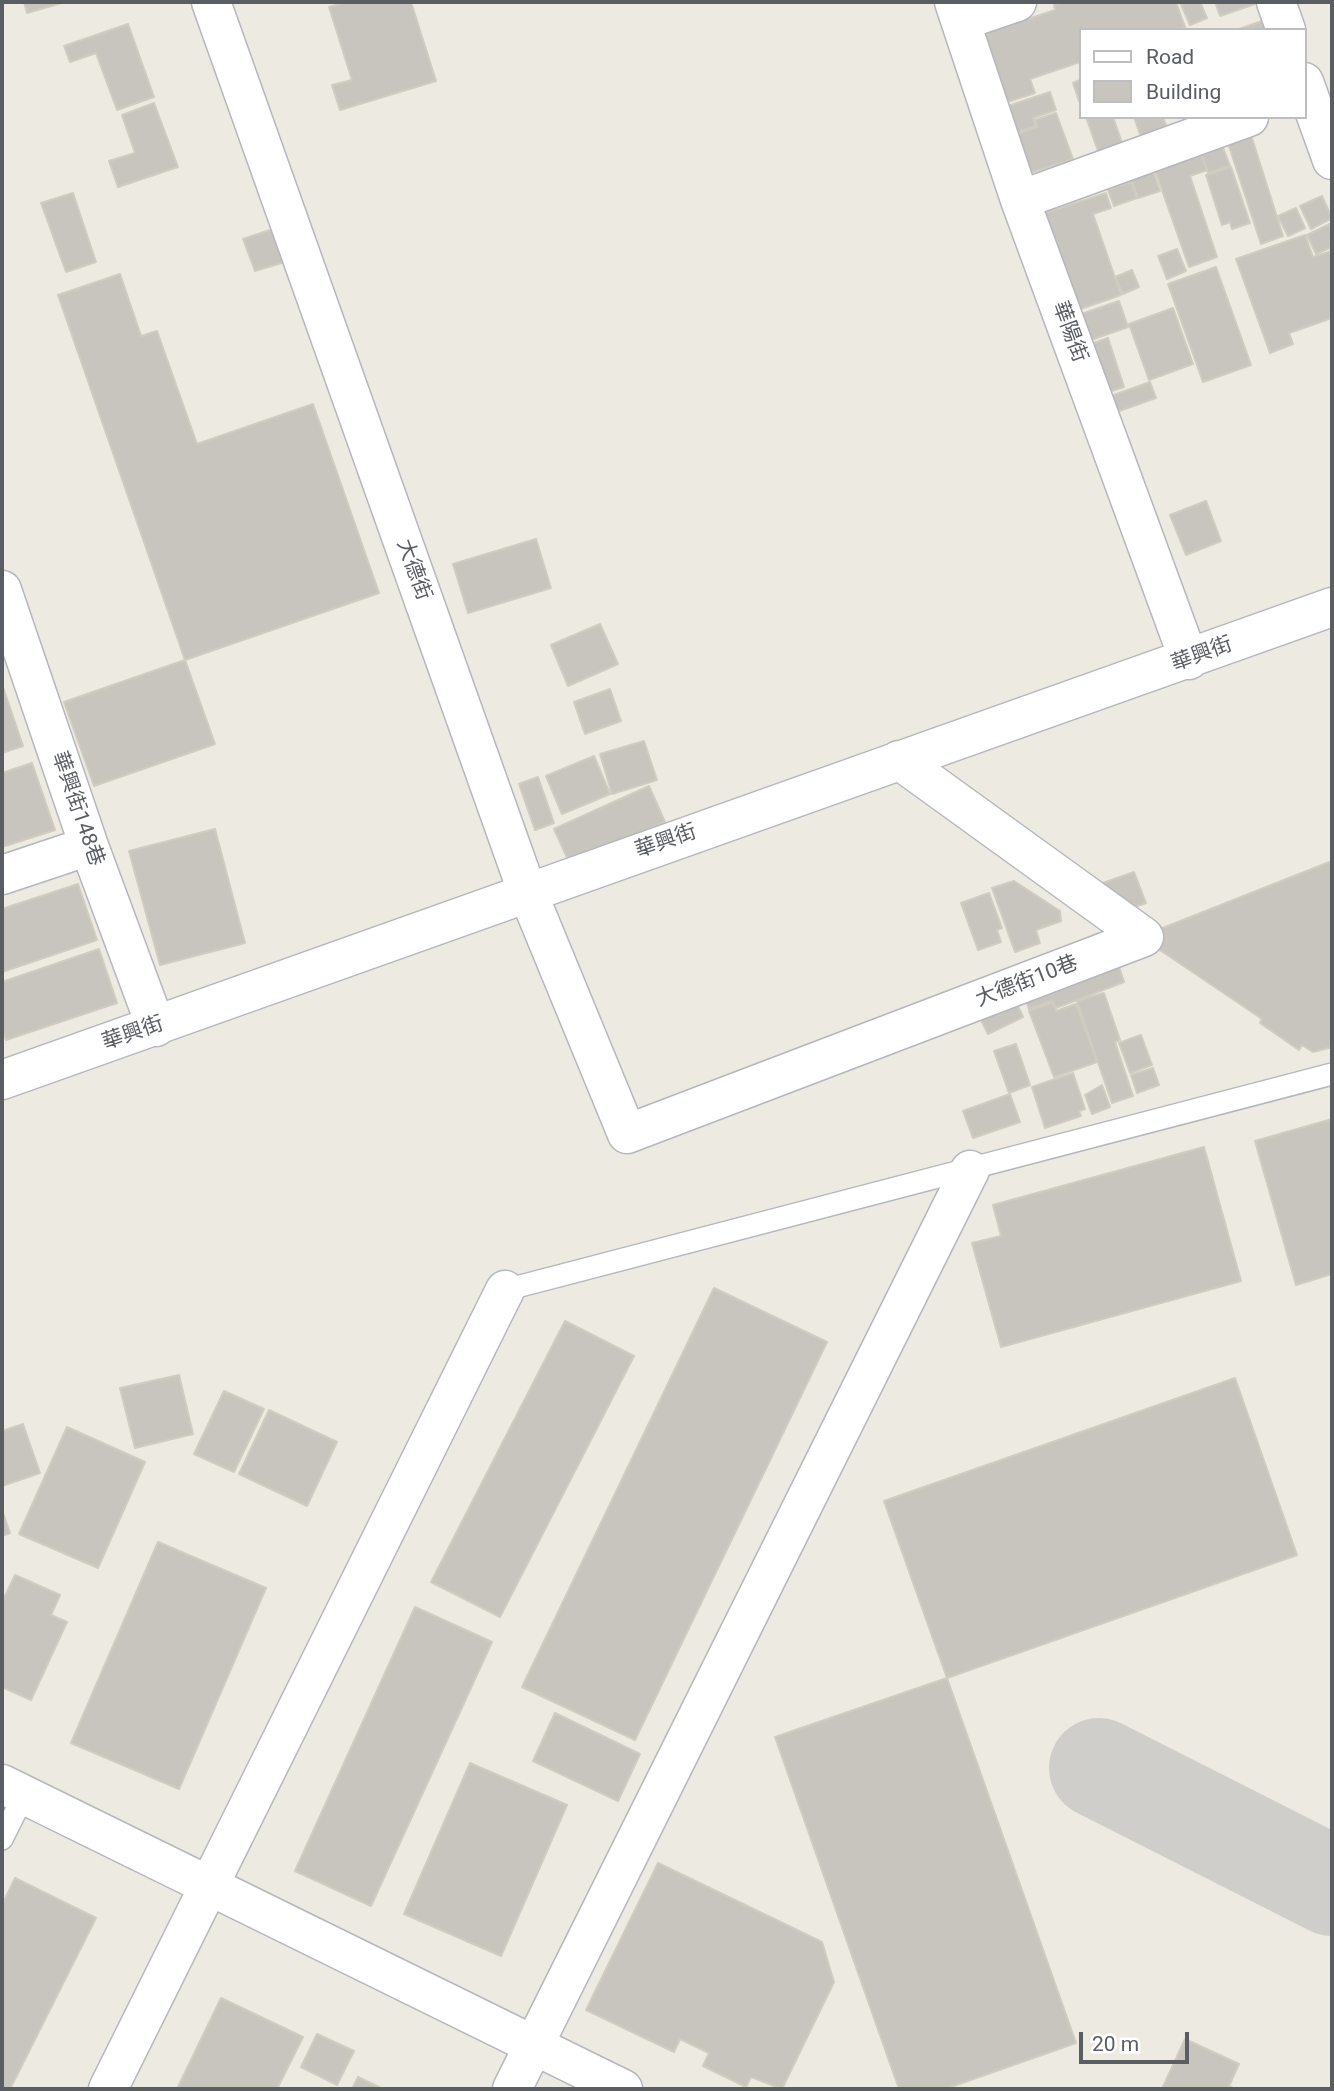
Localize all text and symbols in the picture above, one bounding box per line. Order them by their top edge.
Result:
legend [1078,28,1306,119]
text: Road [1146,45,1194,69]
text: Building [1146,80,1221,104]
street label: 華陽街 [1046,298,1092,366]
street label: 大德街 [390,536,436,604]
street label: 華興街 [1168,632,1236,678]
street label: 華興街148巷 [46,748,108,870]
street label: 華興街 [632,820,700,864]
street label: 大德街10巷 [972,951,1082,1013]
street label: 華興街 [99,1012,167,1056]
scale bar [1082,2018,1192,2062]
text: 20 m [1092,2032,1139,2056]

